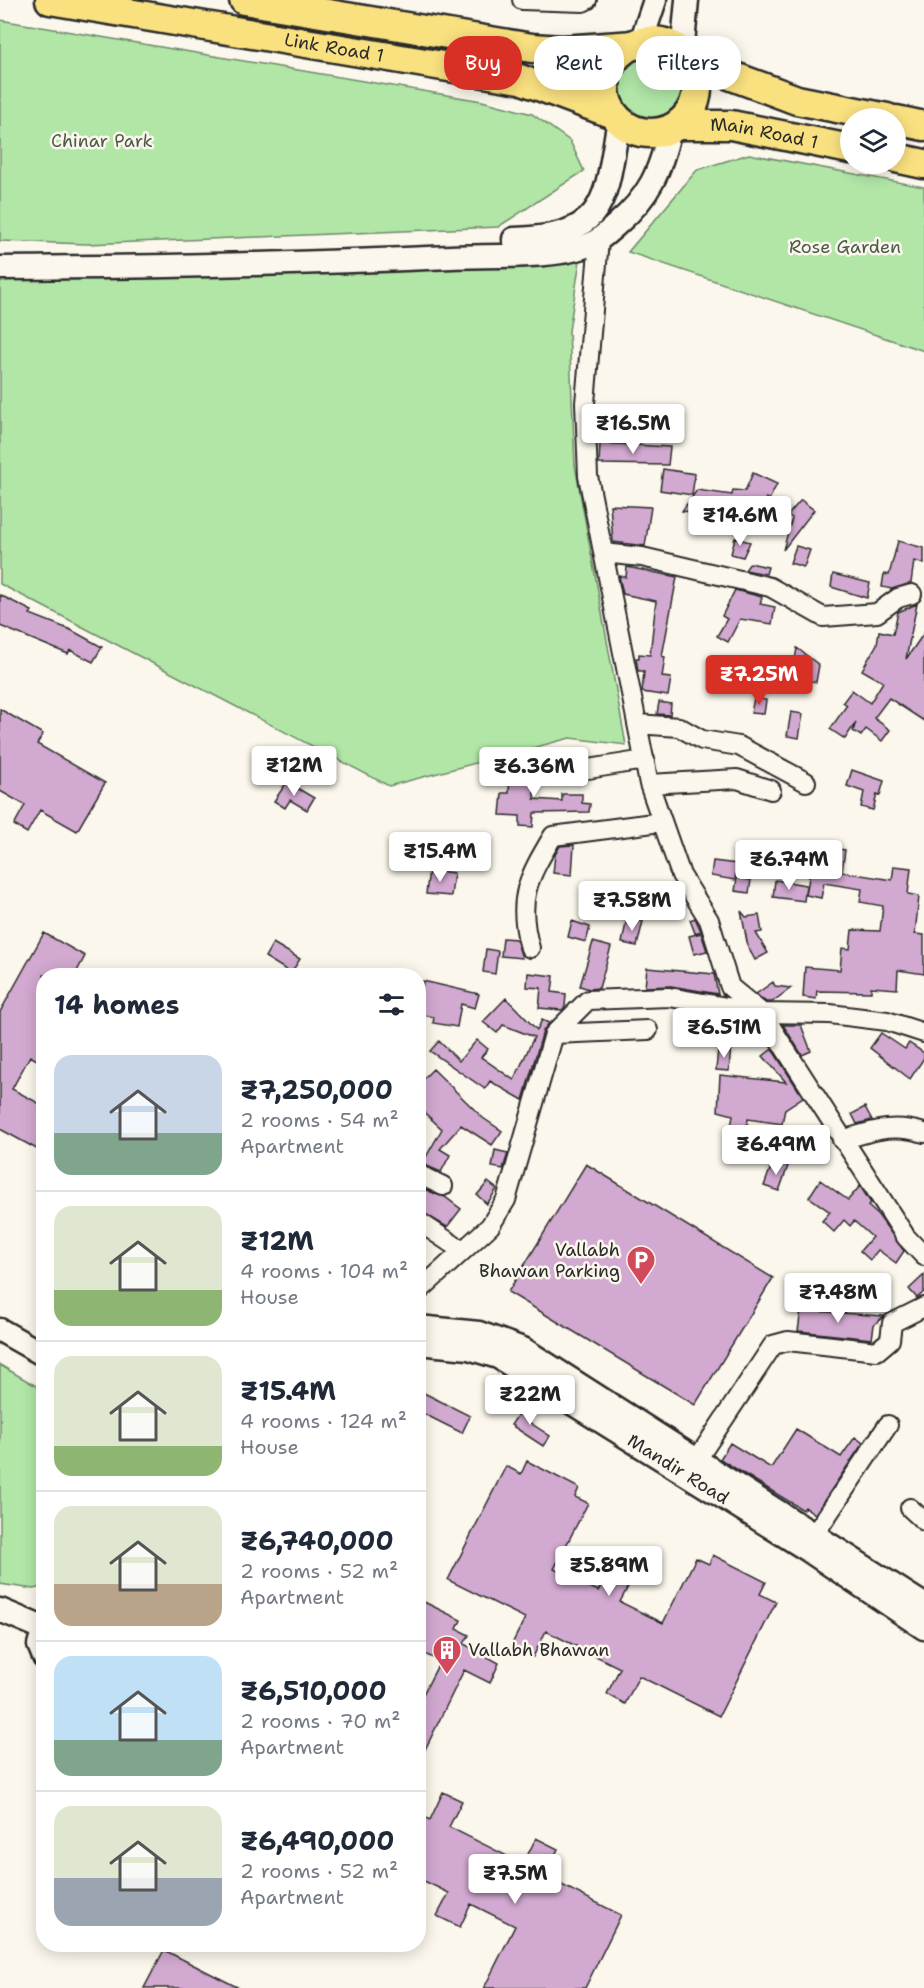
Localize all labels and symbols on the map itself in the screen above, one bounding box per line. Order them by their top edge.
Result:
street label: Link Road 1 [282,28,386,68]
street label: Main Road 1 [710,113,820,154]
park label: Chinar Park [51,129,153,153]
park label: Rose Garden [789,235,901,259]
pin: ₹16.5M [584,404,682,455]
pin: ₹14.6M [691,496,789,547]
pin: ₹7.25M [710,655,808,706]
pin: ₹12M [258,746,330,797]
pin: ₹6.36M [485,747,583,798]
pin: ₹15.4M [391,832,489,883]
pin: ₹6.74M [740,840,838,891]
pin: ₹7.58M [583,881,681,932]
pin: ₹6.51M [675,1008,773,1059]
pin: ₹6.49M [727,1125,825,1176]
place label: Vallabh Bhawan Parking [479,1238,620,1283]
parking icon: Vallabh Bhawan Parking [625,1244,657,1286]
pin: ₹7.48M [789,1273,887,1324]
pin: ₹22M [494,1375,566,1426]
street label: Mandir Road [623,1429,734,1510]
pin: ₹5.89M [560,1546,658,1597]
building icon: Vallabh Bhawan [431,1634,463,1676]
place label: Vallabh Bhawan [468,1638,609,1662]
pin: ₹7.5M [473,1854,557,1905]

